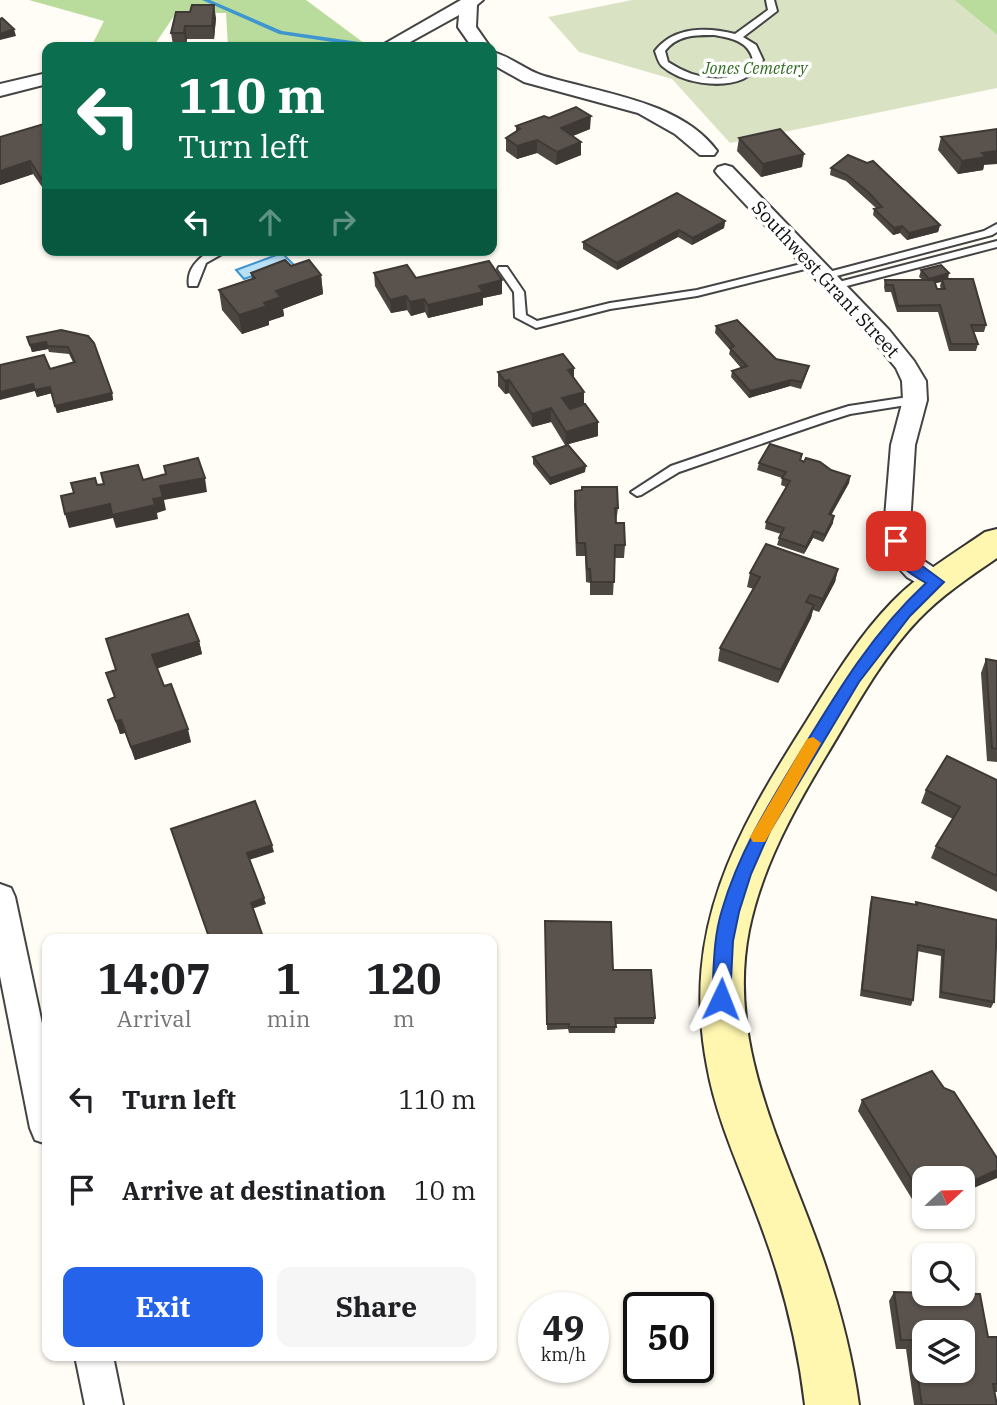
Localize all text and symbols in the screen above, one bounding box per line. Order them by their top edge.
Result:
park label: Jones Cemetery [702,58,809,78]
text: 110 m [178,63,325,126]
icon: left [63,70,154,161]
text: Turn left [178,125,309,167]
street label: Southwest Grant Street [747,195,905,363]
icon: left [178,203,216,241]
icon: ahead [251,203,289,241]
icon: right [324,203,362,241]
pin [866,511,926,571]
icon: arrive [877,522,915,560]
text: 14:07 [97,951,211,1006]
text: 1 [276,951,301,1006]
text: 120 [366,951,441,1006]
position arrow [684,962,758,1036]
text: Arrival [117,1003,192,1033]
text: min [267,1003,310,1033]
text: m [393,1003,415,1033]
icon: left [63,1080,101,1118]
text: Turn left [122,1082,236,1116]
text: 110 m [398,1082,476,1116]
north arrow [912,1166,975,1228]
map controls [912,1166,975,1383]
icon: arrive [63,1171,101,1209]
text: Arrive at destination [122,1173,386,1207]
text: 10 m [414,1173,476,1207]
button: search [912,1243,975,1306]
button: Exit [63,1267,263,1347]
button: Share [277,1267,476,1347]
speed limit sign: 50 [623,1292,714,1383]
text: 49 [542,1305,585,1351]
button: layers [912,1320,975,1383]
text: km/h [541,1343,586,1366]

